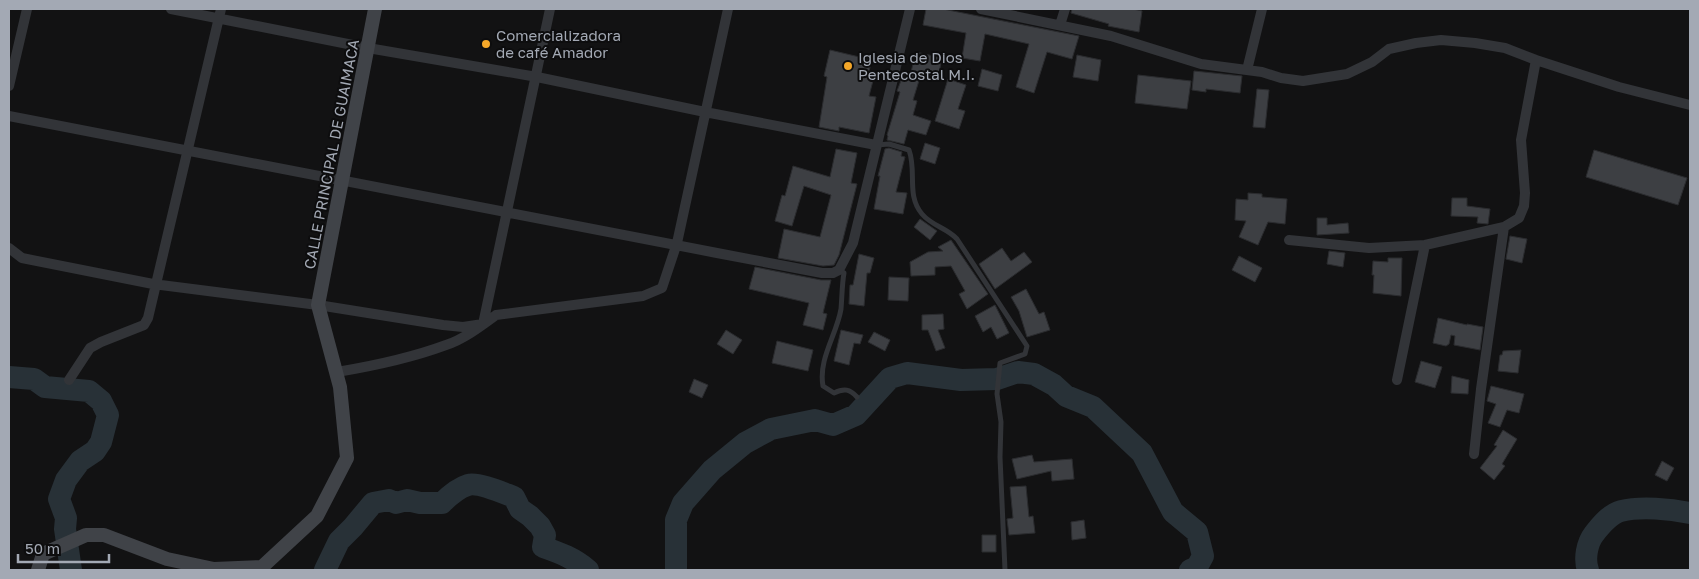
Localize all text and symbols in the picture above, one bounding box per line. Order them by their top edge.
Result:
place label: Comercializadora de café Amador [496,26,621,61]
street label: CALLE PRINCIPAL DE GUAIMACA [300,38,362,270]
marker: Comercializadora de café Amador [480,38,492,50]
place label: Iglesia de Dios Pentecostal M.I. [858,48,975,83]
marker: Iglesia de Dios Pentecostal M.I. [842,60,854,72]
scale bar [18,532,109,564]
text: 50 m [25,539,60,557]

